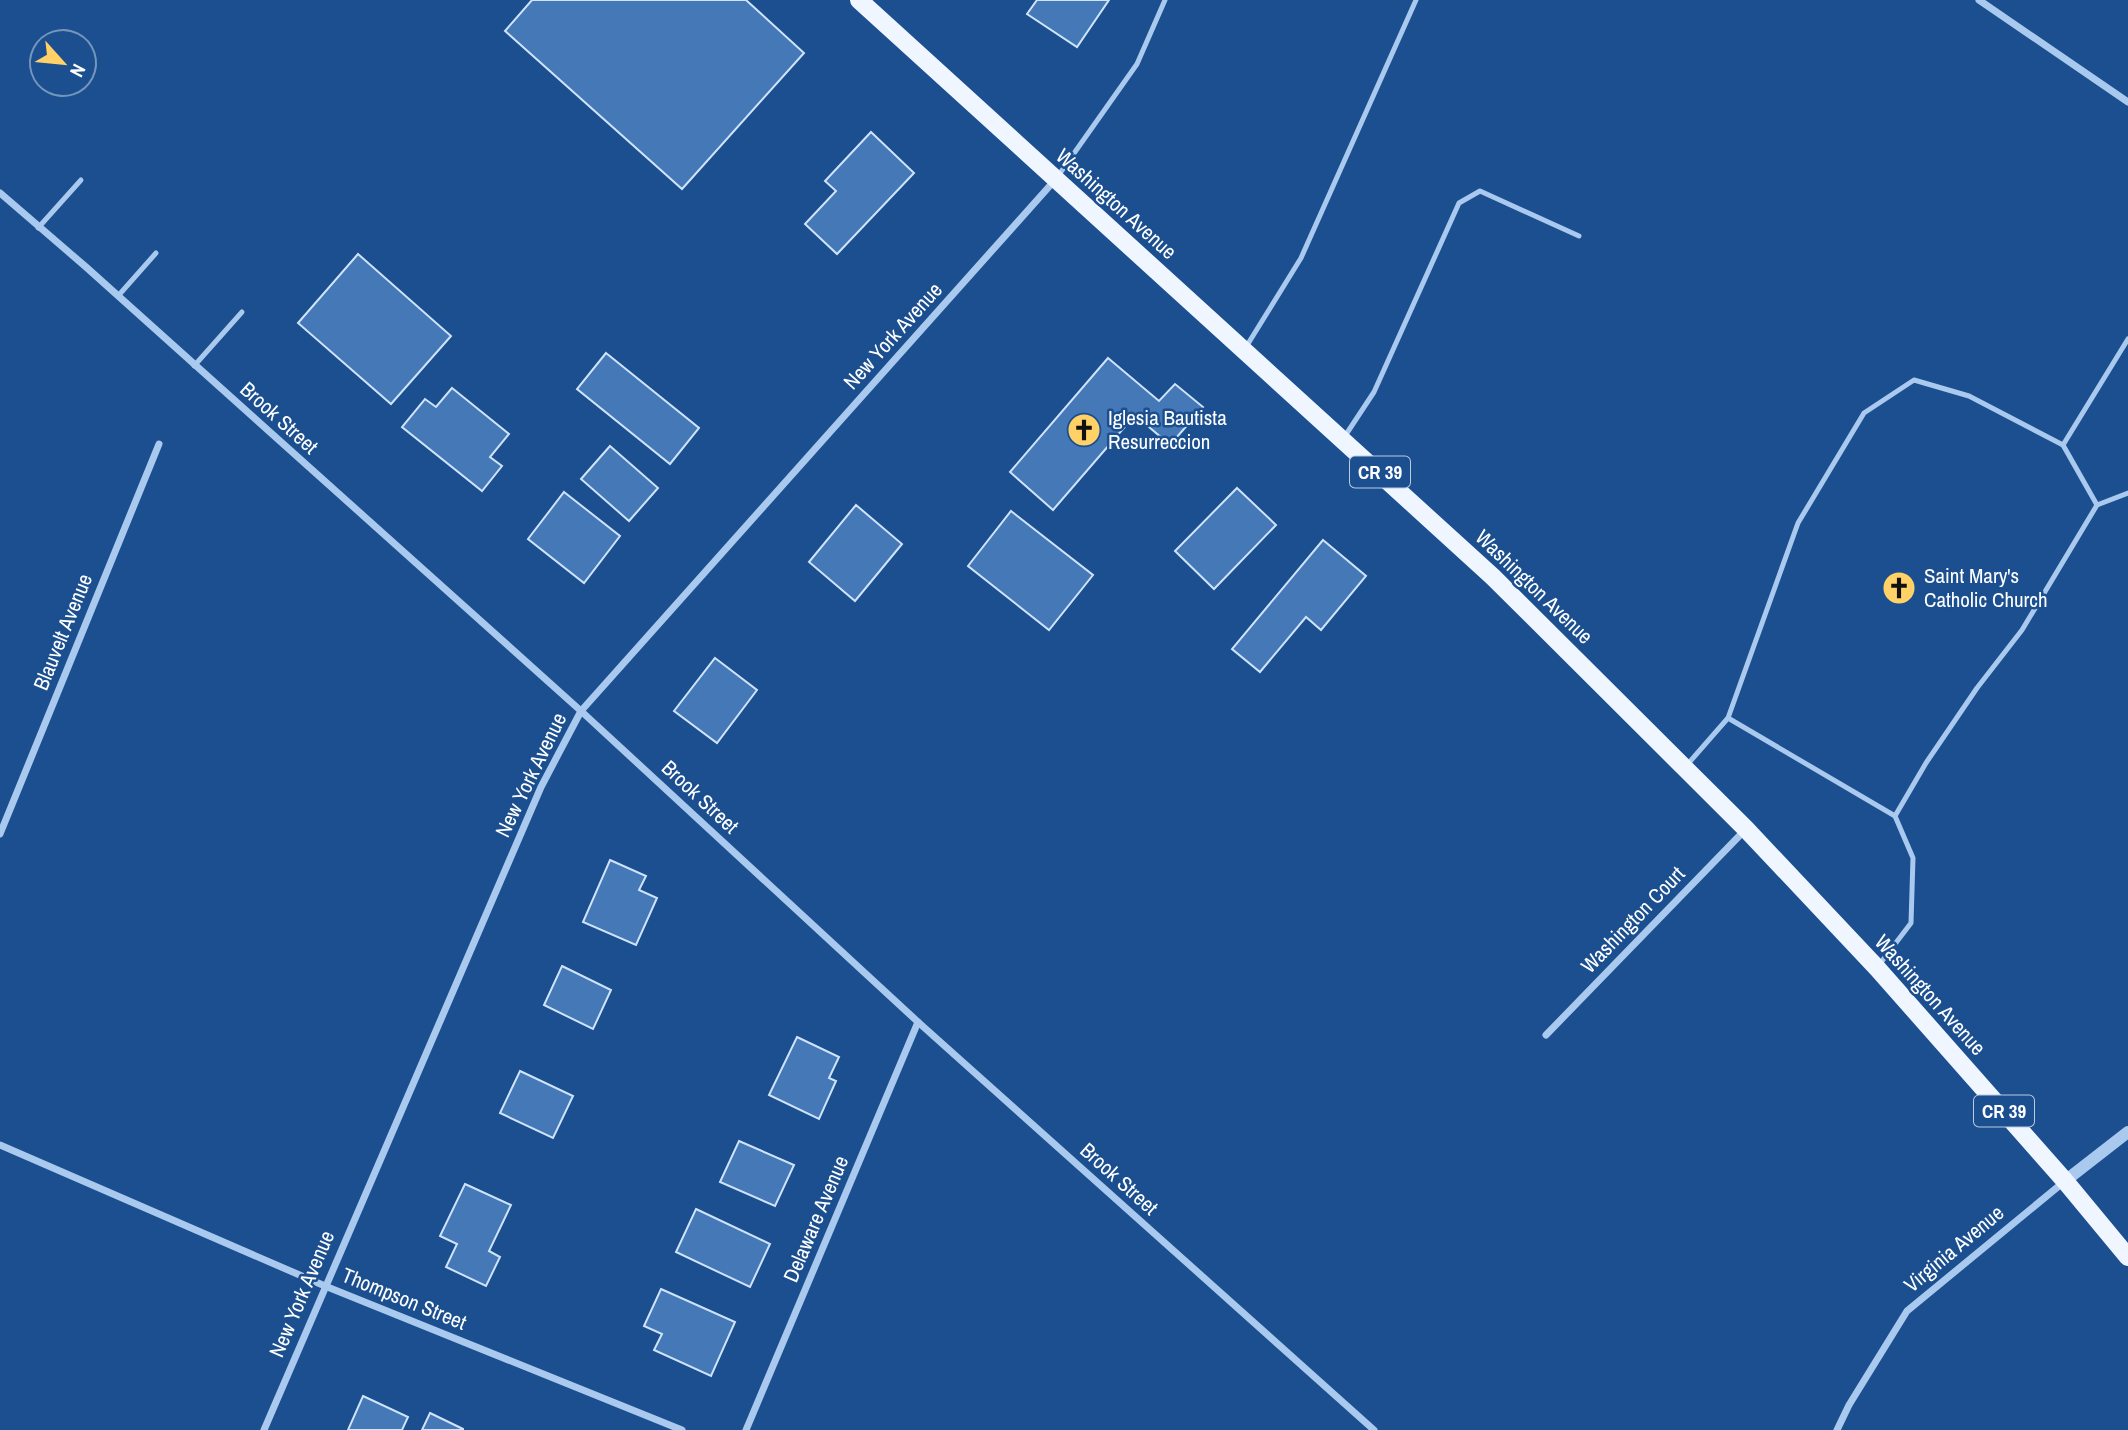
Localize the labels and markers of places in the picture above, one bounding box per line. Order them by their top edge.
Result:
place label: Iglesia Bautista Resurreccion [1108,403,1227,456]
church icon: Iglesia Bautista Resurreccion [1065,411,1103,449]
place label: Saint Mary's Catholic Church [1924,561,2047,614]
church icon: Saint Mary's Catholic Church [1880,569,1918,607]

